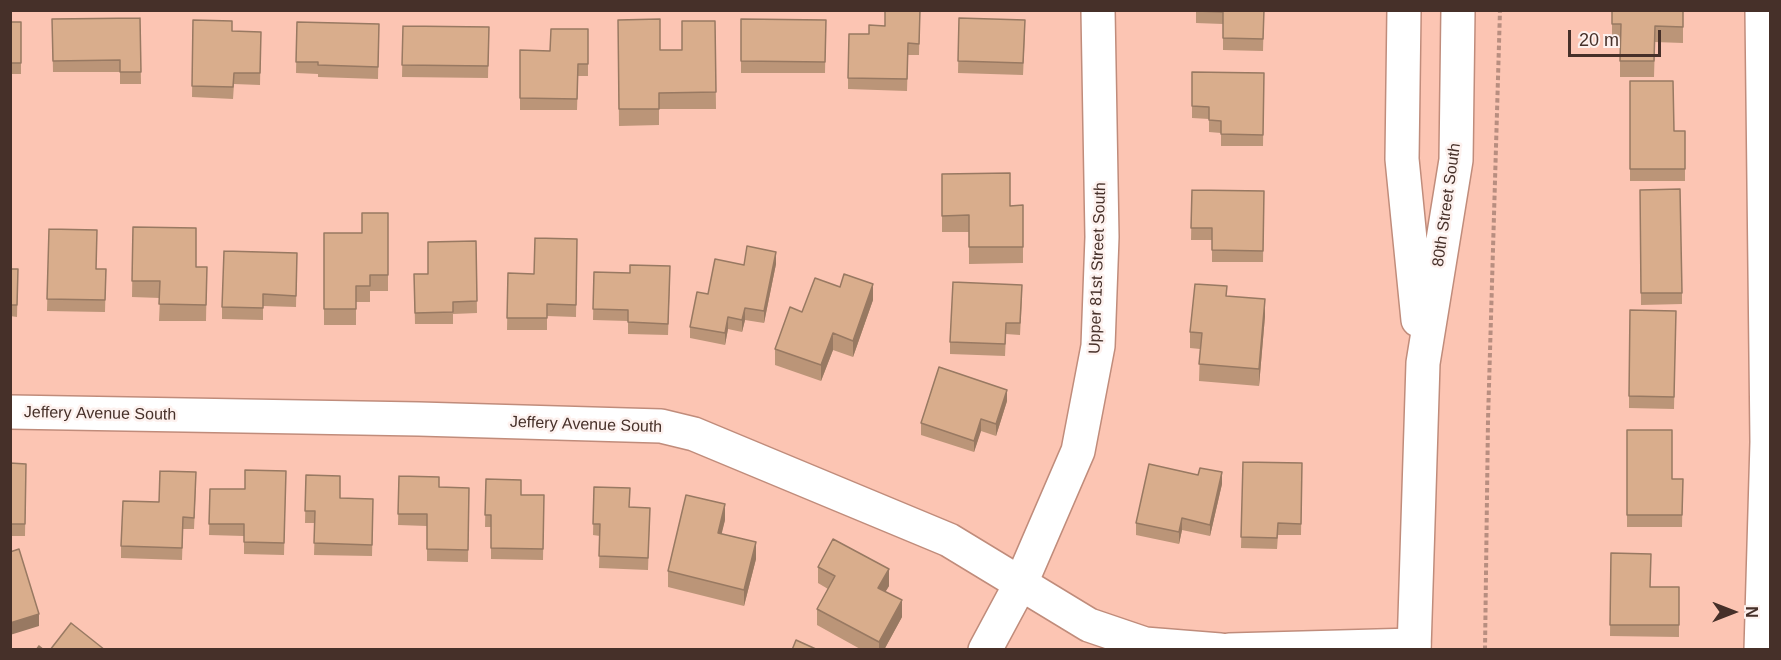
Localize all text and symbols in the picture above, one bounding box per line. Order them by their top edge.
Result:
scale bar [1571,18,1664,56]
text: 20 m [1579,30,1619,50]
street label: 80th Street South [1429,142,1465,268]
street label: Upper 81st Street South [1085,182,1111,354]
street label: Jeffery Avenue South [24,403,176,425]
street label: Jeffery Avenue South [510,413,662,437]
north arrow [1703,582,1763,642]
text: N [1743,606,1760,618]

